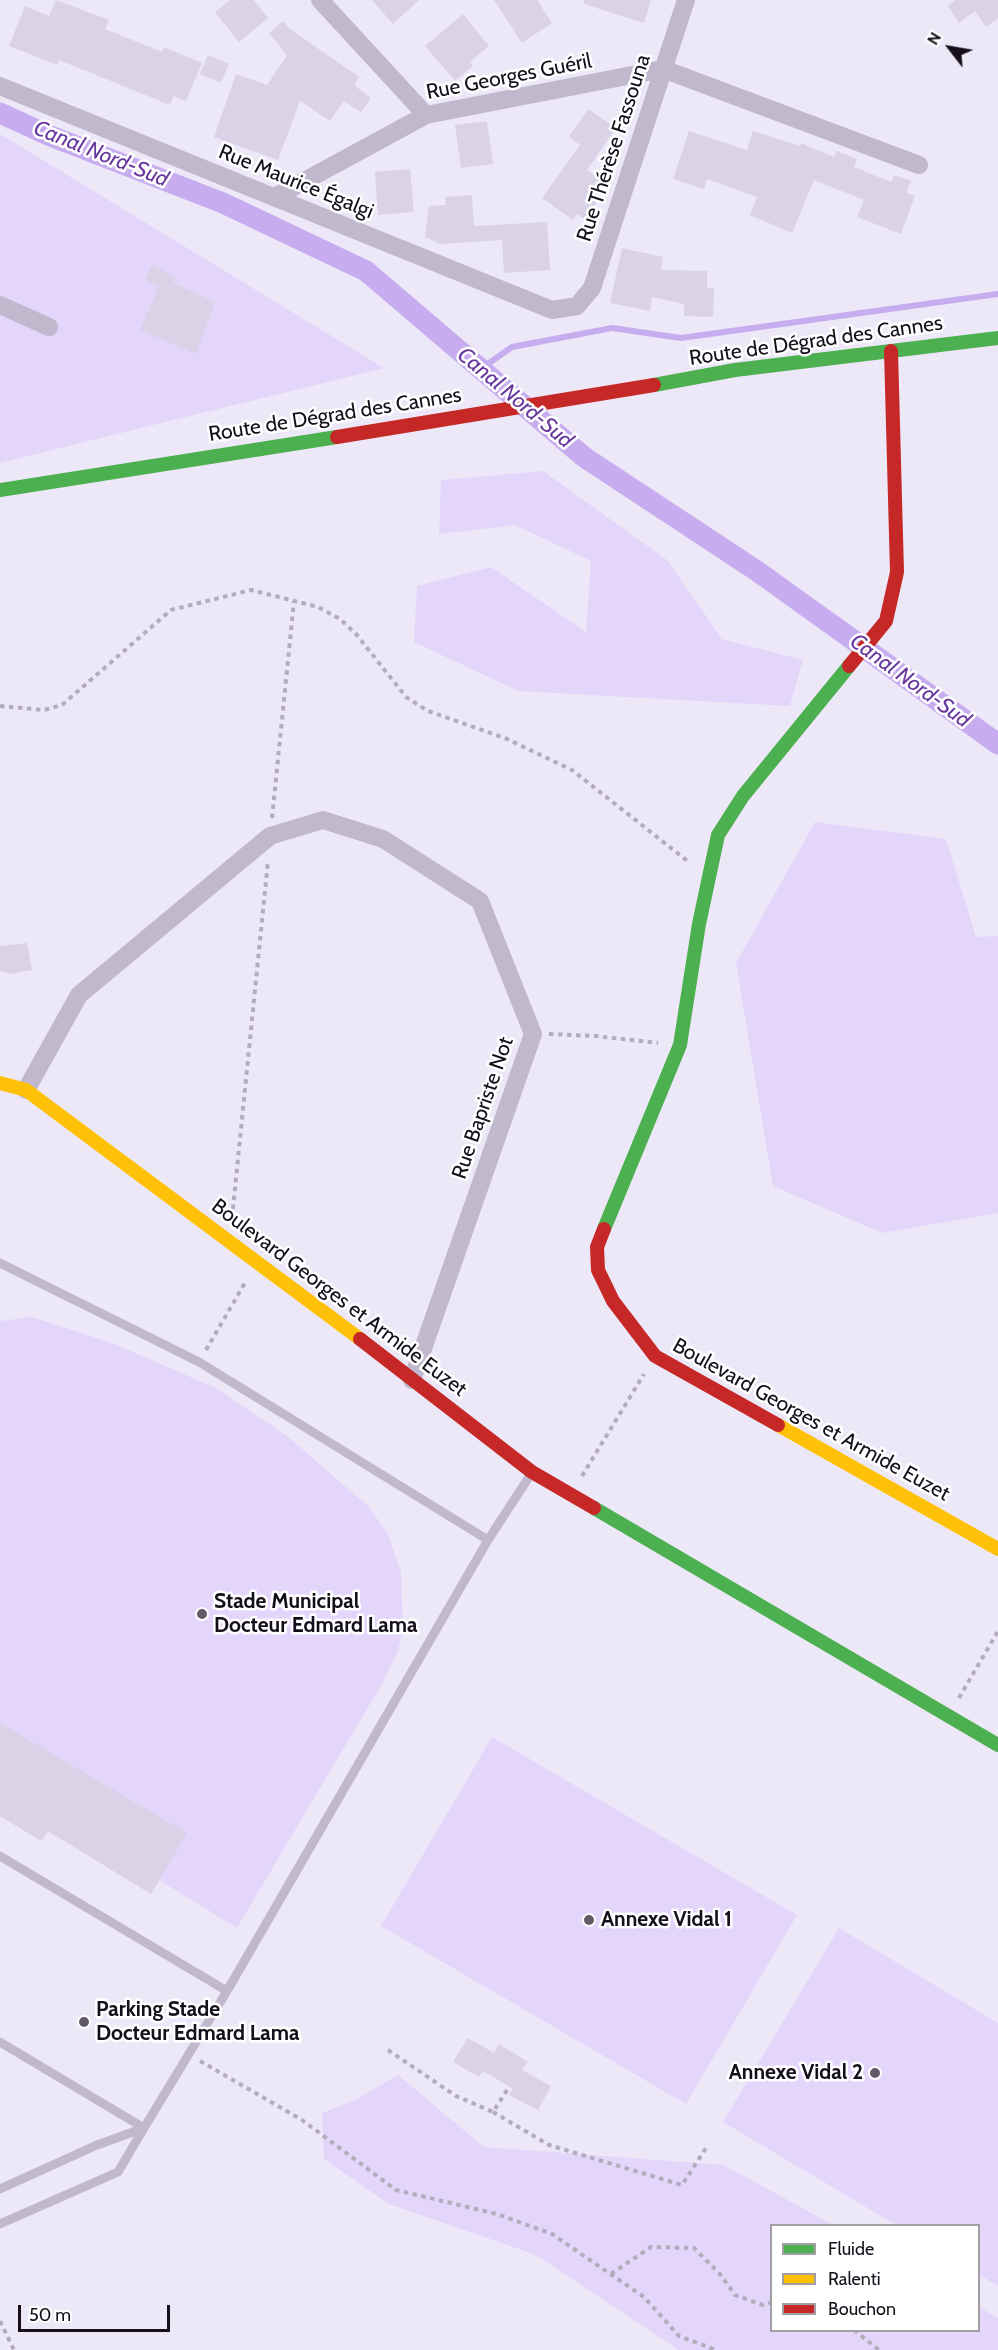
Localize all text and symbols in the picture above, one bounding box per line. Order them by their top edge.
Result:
north arrow [920,18,980,78]
text: N [923,29,945,48]
street label: Rue Georges Guéril [424,49,594,105]
street label: Rue Thérèse Fassouna [572,51,656,245]
water label: Canal Nord-Sud [30,115,172,193]
street label: Rue Maurice Égalgi [215,139,377,225]
street label: Route de Dégrad des Cannes [688,311,944,371]
water label: Canal Nord-Sud [452,342,578,454]
street label: Route de Dégrad des Cannes [207,383,463,447]
water label: Canal Nord-Sud [844,628,976,734]
street label: Rue Bapriste Not [447,1034,519,1182]
street label: Boulevard Georges et Armide Euzet [206,1194,472,1402]
street label: Boulevard Georges et Armide Euzet [668,1333,954,1507]
place label: Stade Municipal Docteur Edmard Lama [214,1589,417,1639]
marker: Stade Municipal Docteur Edmard Lama [195,1607,209,1621]
place label: Annexe Vidal 1 [601,1907,732,1933]
marker: Annexe Vidal 1 [582,1913,596,1927]
place label: Parking Stade Docteur Edmard Lama [96,1997,299,2047]
marker: Parking Stade Docteur Edmard Lama [77,2015,91,2029]
place label: Annexe Vidal 2 [729,2060,863,2086]
marker: Annexe Vidal 2 [868,2066,882,2080]
legend [770,2224,980,2332]
text: Fluide [828,2238,874,2260]
text: Ralenti [828,2268,881,2290]
scale bar [21,2293,172,2331]
text: Bouchon [828,2298,896,2320]
text: 50 m [29,2304,71,2326]

